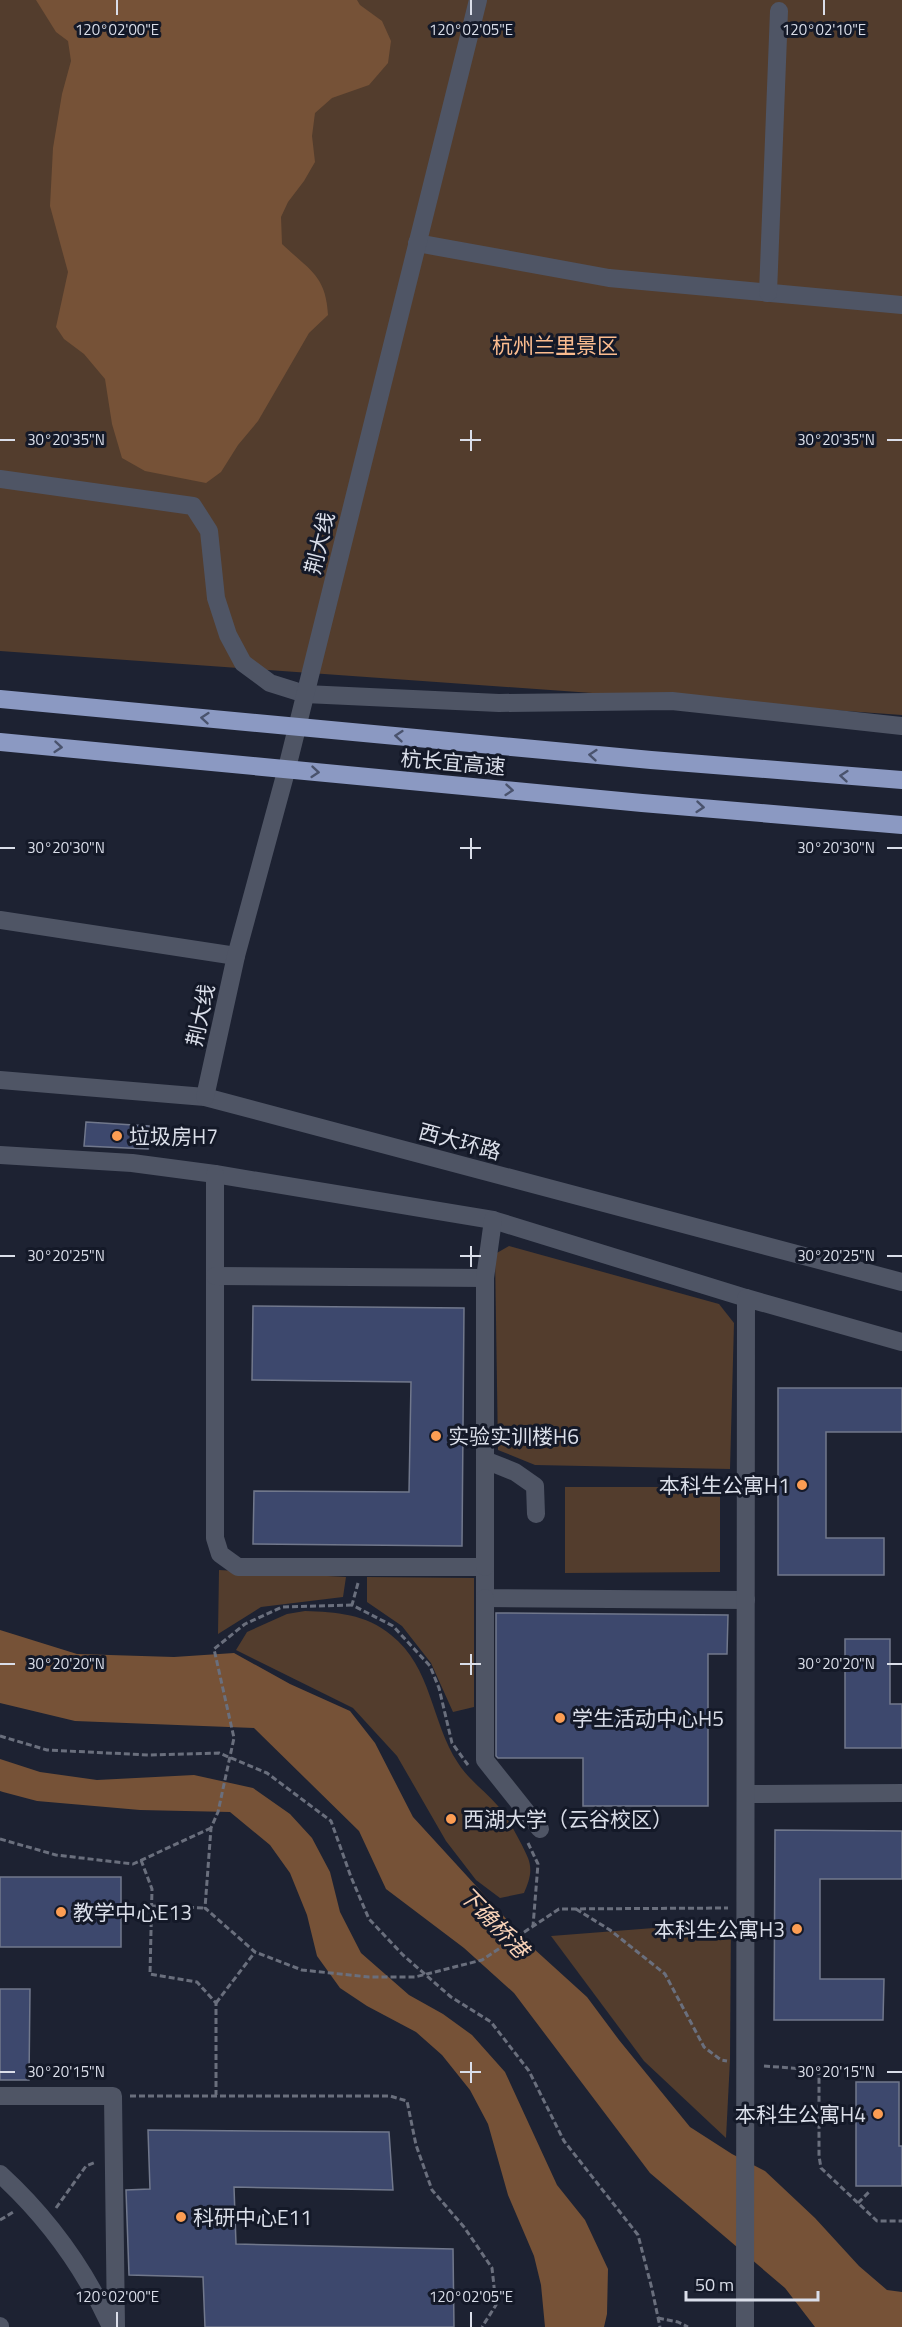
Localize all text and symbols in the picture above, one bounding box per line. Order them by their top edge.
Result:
text: 120°02'00"E [75,18,159,41]
text: 120°02'05"E [429,18,513,41]
text: 120°02'10"E [782,18,866,41]
park label: 杭州兰里景区 [492,329,618,361]
text: 30°20'35"N [27,428,105,451]
text: 30°20'35"N [797,428,875,451]
street label: 荆大线 [296,509,342,577]
one-way arrow [200,712,209,725]
one-way arrow [394,730,404,743]
one-way arrow [54,740,63,753]
street label: 杭长宜高速 [399,741,507,783]
one-way arrow [589,748,598,761]
one-way arrow [311,765,320,778]
one-way arrow [839,769,848,782]
one-way arrow [505,783,514,796]
one-way arrow [696,801,705,814]
text: 30°20'30"N [27,836,105,859]
text: 30°20'30"N [797,836,875,859]
street label: 荆大线 [178,981,222,1049]
street label: 西大环路 [415,1115,505,1167]
place label: 垃圾房H7 [129,1120,218,1152]
marker: 垃圾房H7 [110,1129,124,1143]
text: 30°20'25"N [27,1244,105,1267]
text: 30°20'25"N [797,1244,875,1267]
place label: 实验实训楼H6 [448,1420,579,1452]
marker: 实验实训楼H6 [429,1429,443,1443]
place label: 本科生公寓H1 [659,1469,790,1501]
marker: 本科生公寓H1 [795,1478,809,1492]
text: 30°20'20"N [27,1652,105,1675]
text: 30°20'20"N [797,1652,875,1675]
place label: 学生活动中心H5 [572,1702,724,1734]
marker: 学生活动中心H5 [553,1711,567,1725]
place label: 西湖大学（云谷校区） [463,1803,673,1835]
marker: 西湖大学（云谷校区） [444,1812,458,1826]
water label: 下确桥港 [451,1879,539,1968]
place label: 教学中心E13 [73,1896,192,1928]
marker: 教学中心E13 [54,1905,68,1919]
place label: 本科生公寓H3 [654,1913,785,1945]
marker: 本科生公寓H3 [790,1922,804,1936]
text: 30°20'15"N [27,2060,105,2083]
text: 30°20'15"N [797,2060,875,2083]
place label: 本科生公寓H4 [735,2098,866,2130]
marker: 本科生公寓H4 [871,2107,885,2121]
place label: 科研中心E11 [193,2201,312,2233]
marker: 科研中心E11 [174,2210,188,2224]
scale bar [686,2264,818,2302]
text: 50 m [695,2271,734,2298]
text: 120°02'00"E [75,2285,159,2308]
text: 120°02'05"E [429,2285,513,2308]

